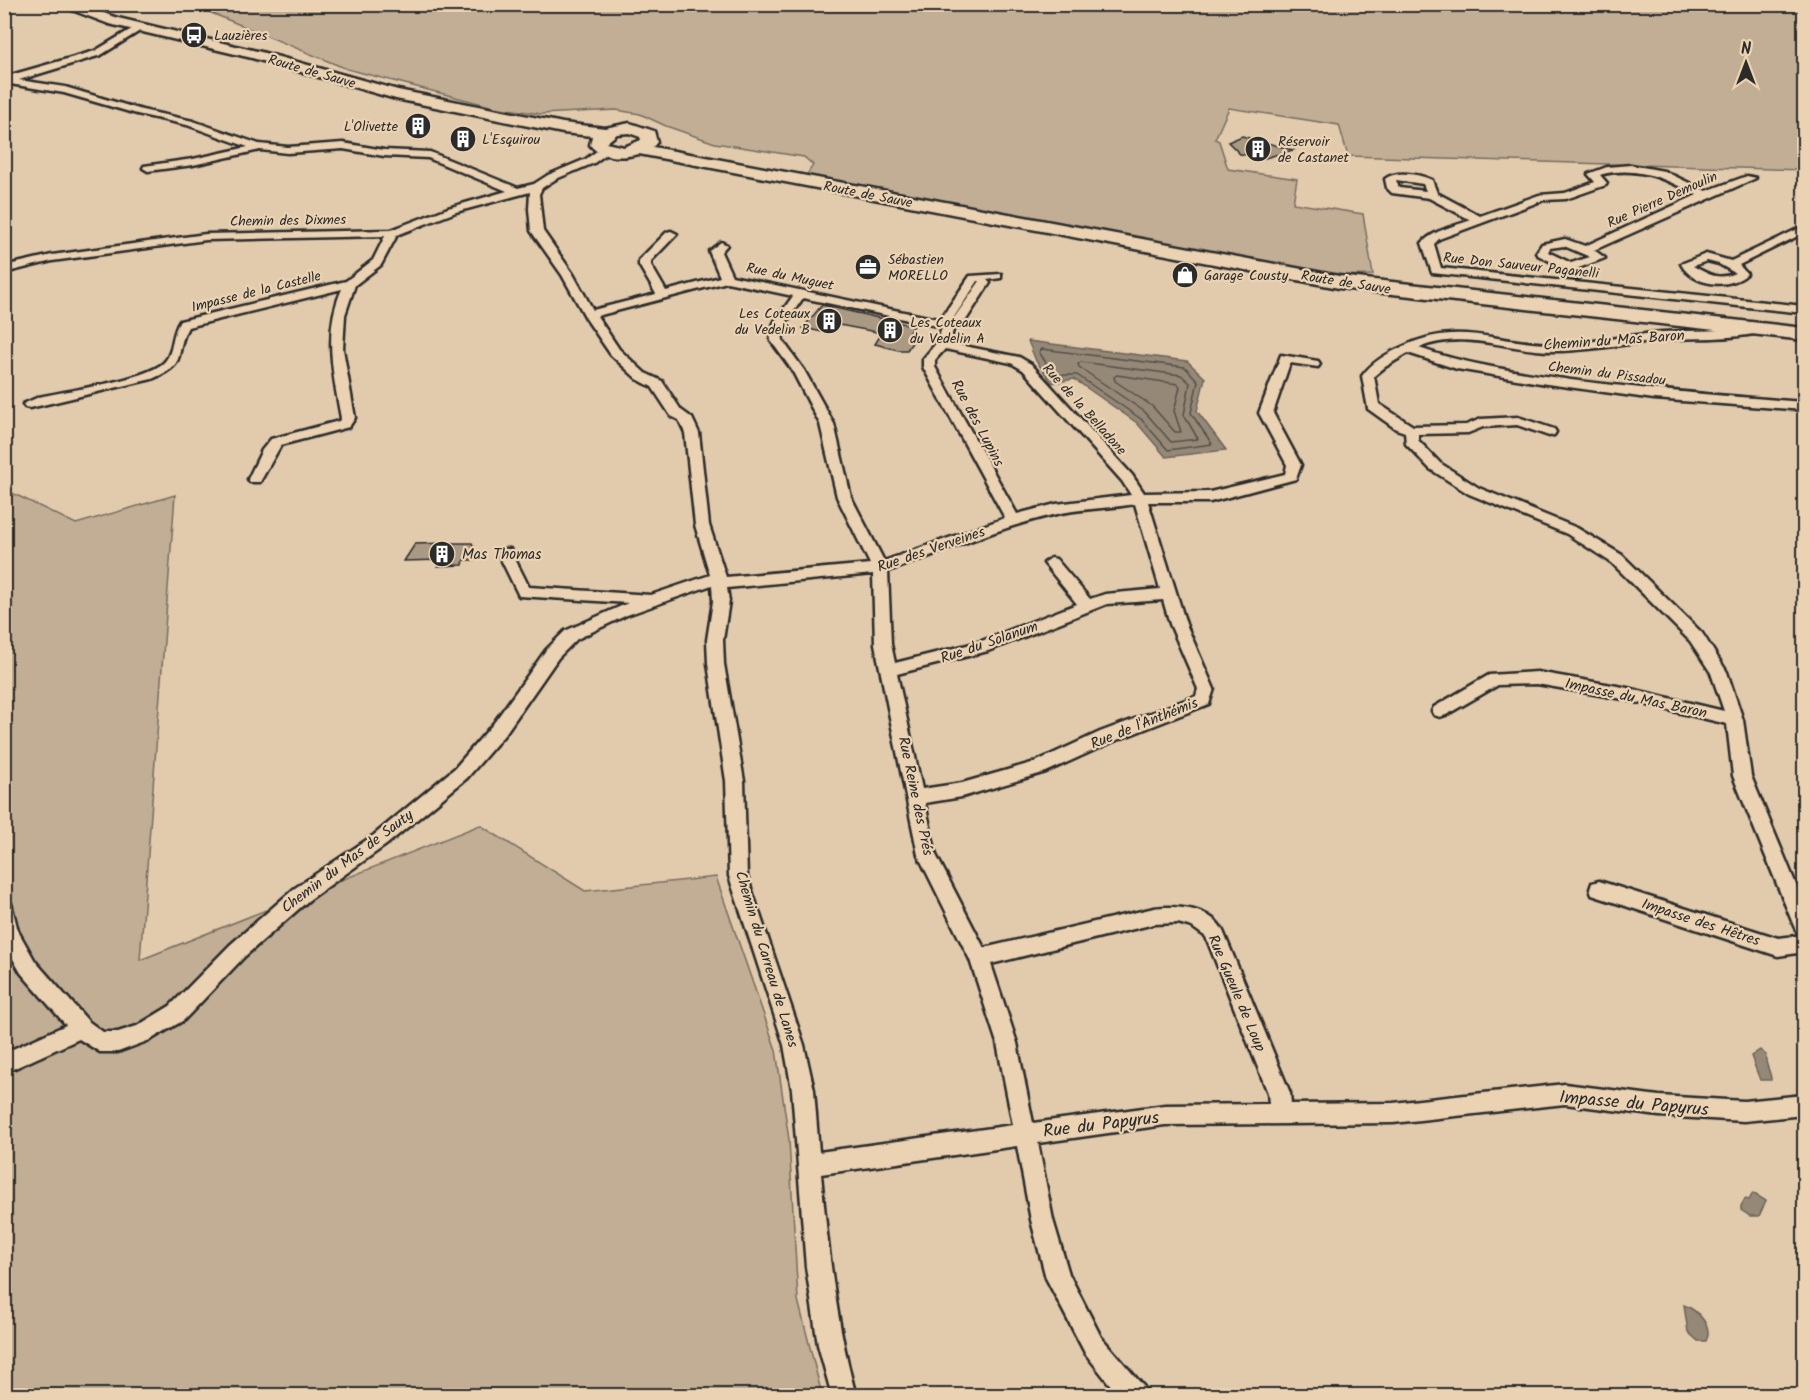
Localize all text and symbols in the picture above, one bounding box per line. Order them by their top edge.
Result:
bus stop icon: Lauzières [179,20,209,50]
place label: Lauzières [214,25,268,47]
north arrow [1716,33,1776,93]
text: N [1741,37,1751,62]
street label: Route de Sauve [265,49,359,95]
building icon: L'Olivette [403,111,433,141]
place label: L'Olivette [344,116,399,138]
building icon: L'Esquirou [448,124,478,154]
place label: L'Esquirou [482,129,541,151]
place label: Réservoir de Castanet [1278,131,1350,169]
building icon: Réservoir de Castanet [1243,134,1273,164]
street label: Rue Pierre Demoulin [1604,166,1721,234]
street label: Route de Sauve [821,176,915,215]
street label: Chemin des Dixmes [230,209,346,233]
street label: Rue Don Sauveur Paganelli [1442,247,1601,285]
place label: Sébastien MORELLO [888,249,948,287]
office icon: Sébastien MORELLO [853,252,883,282]
street label: Rue du Muguet [744,257,836,297]
shop icon: Garage Cousty [1170,260,1200,290]
street label: Impasse de la Castelle [189,265,324,319]
place label: Garage Cousty [1204,265,1289,287]
street label: Route de Sauve [1299,265,1393,301]
place label: Les Coteaux du Vedelin B [735,303,811,341]
building icon: Les Coteaux du Vedelin B [814,306,844,336]
place label: Les Coteaux du Vedelin A [910,312,985,350]
building icon: Les Coteaux du Vedelin A [875,315,905,345]
street label: Chemin du Mas Baron [1543,324,1686,358]
street label: Chemin du Pissadou [1547,356,1667,392]
street label: Rue de la Belladone [1037,359,1132,461]
street label: Rue des Lupins [944,375,1011,472]
street label: Rue des Verveines [874,520,989,580]
building icon: Mas Thomas [427,539,457,569]
place label: Mas Thomas [462,543,542,567]
street label: Rue du Solanum [937,615,1042,671]
street label: Impasse du Mas Baron [1563,672,1709,726]
street label: Rue de l'Anthémis [1087,691,1202,756]
street label: Rue Reine des Prés [891,734,939,859]
street label: Chemin du Mas de Sauty [276,803,420,920]
street label: Chemin du Carreau de Lanes [728,868,805,1051]
street label: Impasse des Hêtres [1638,892,1764,954]
street label: Rue Gueule de Loup [1201,931,1272,1056]
street label: Impasse du Papyrus [1558,1084,1710,1126]
street label: Rue du Papyrus [1041,1104,1161,1147]

